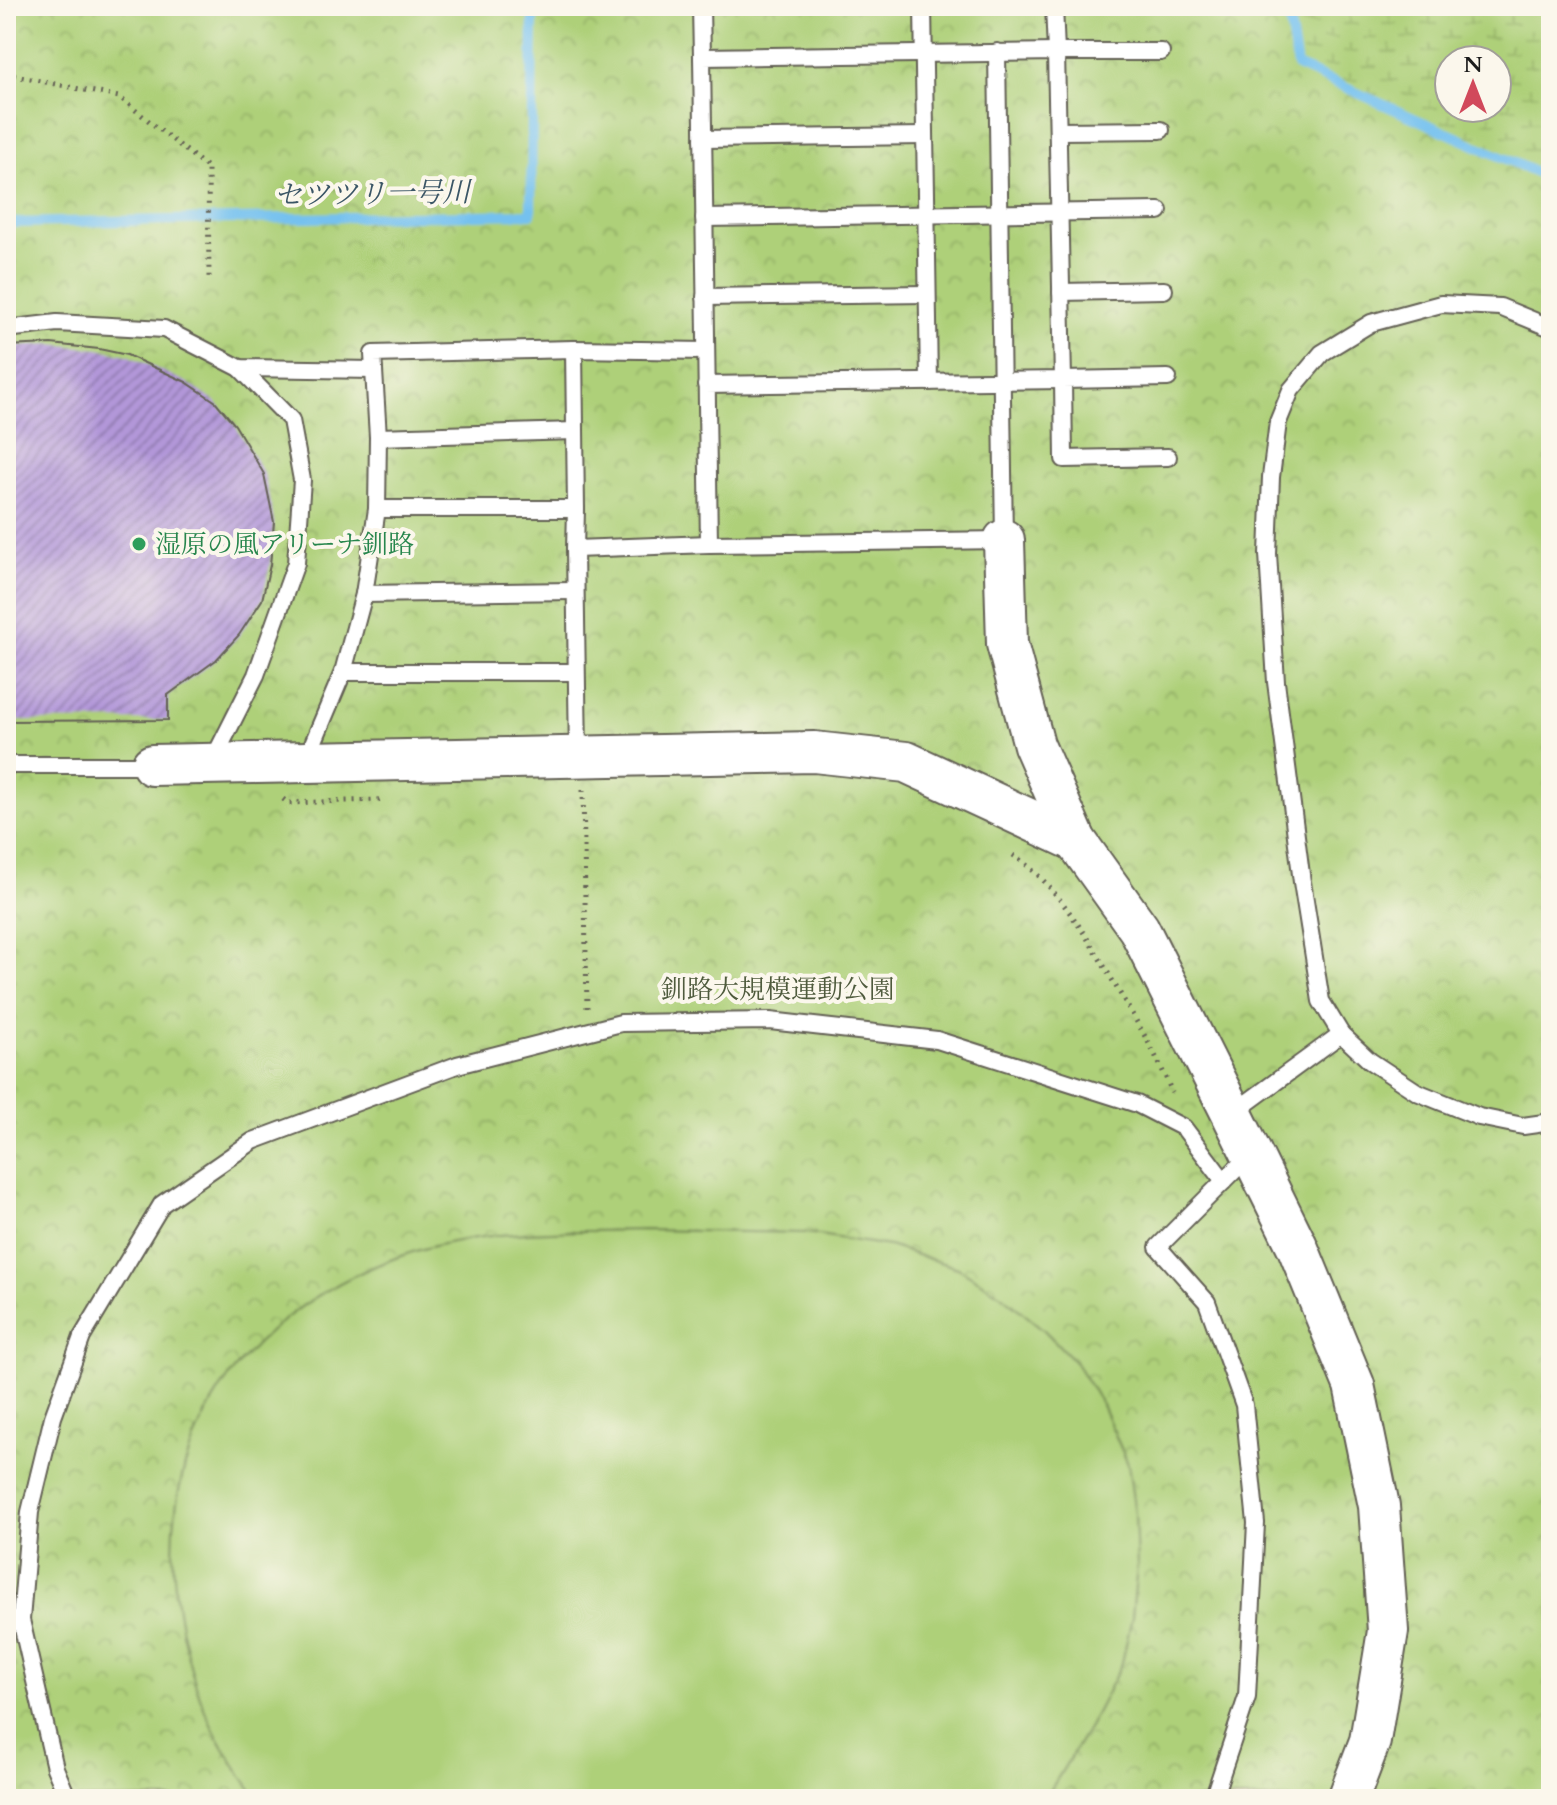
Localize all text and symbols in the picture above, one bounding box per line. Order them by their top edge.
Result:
north arrow [1433,44,1513,124]
text: N [1463,50,1483,80]
water label: セツツリ一号川 [274,173,473,215]
place label: 湿原の風アリーナ釧路 [155,527,414,562]
marker: 湿原の風アリーナ釧路 [130,535,148,553]
park label: 釧路大規模運動公園 [661,972,895,1007]

